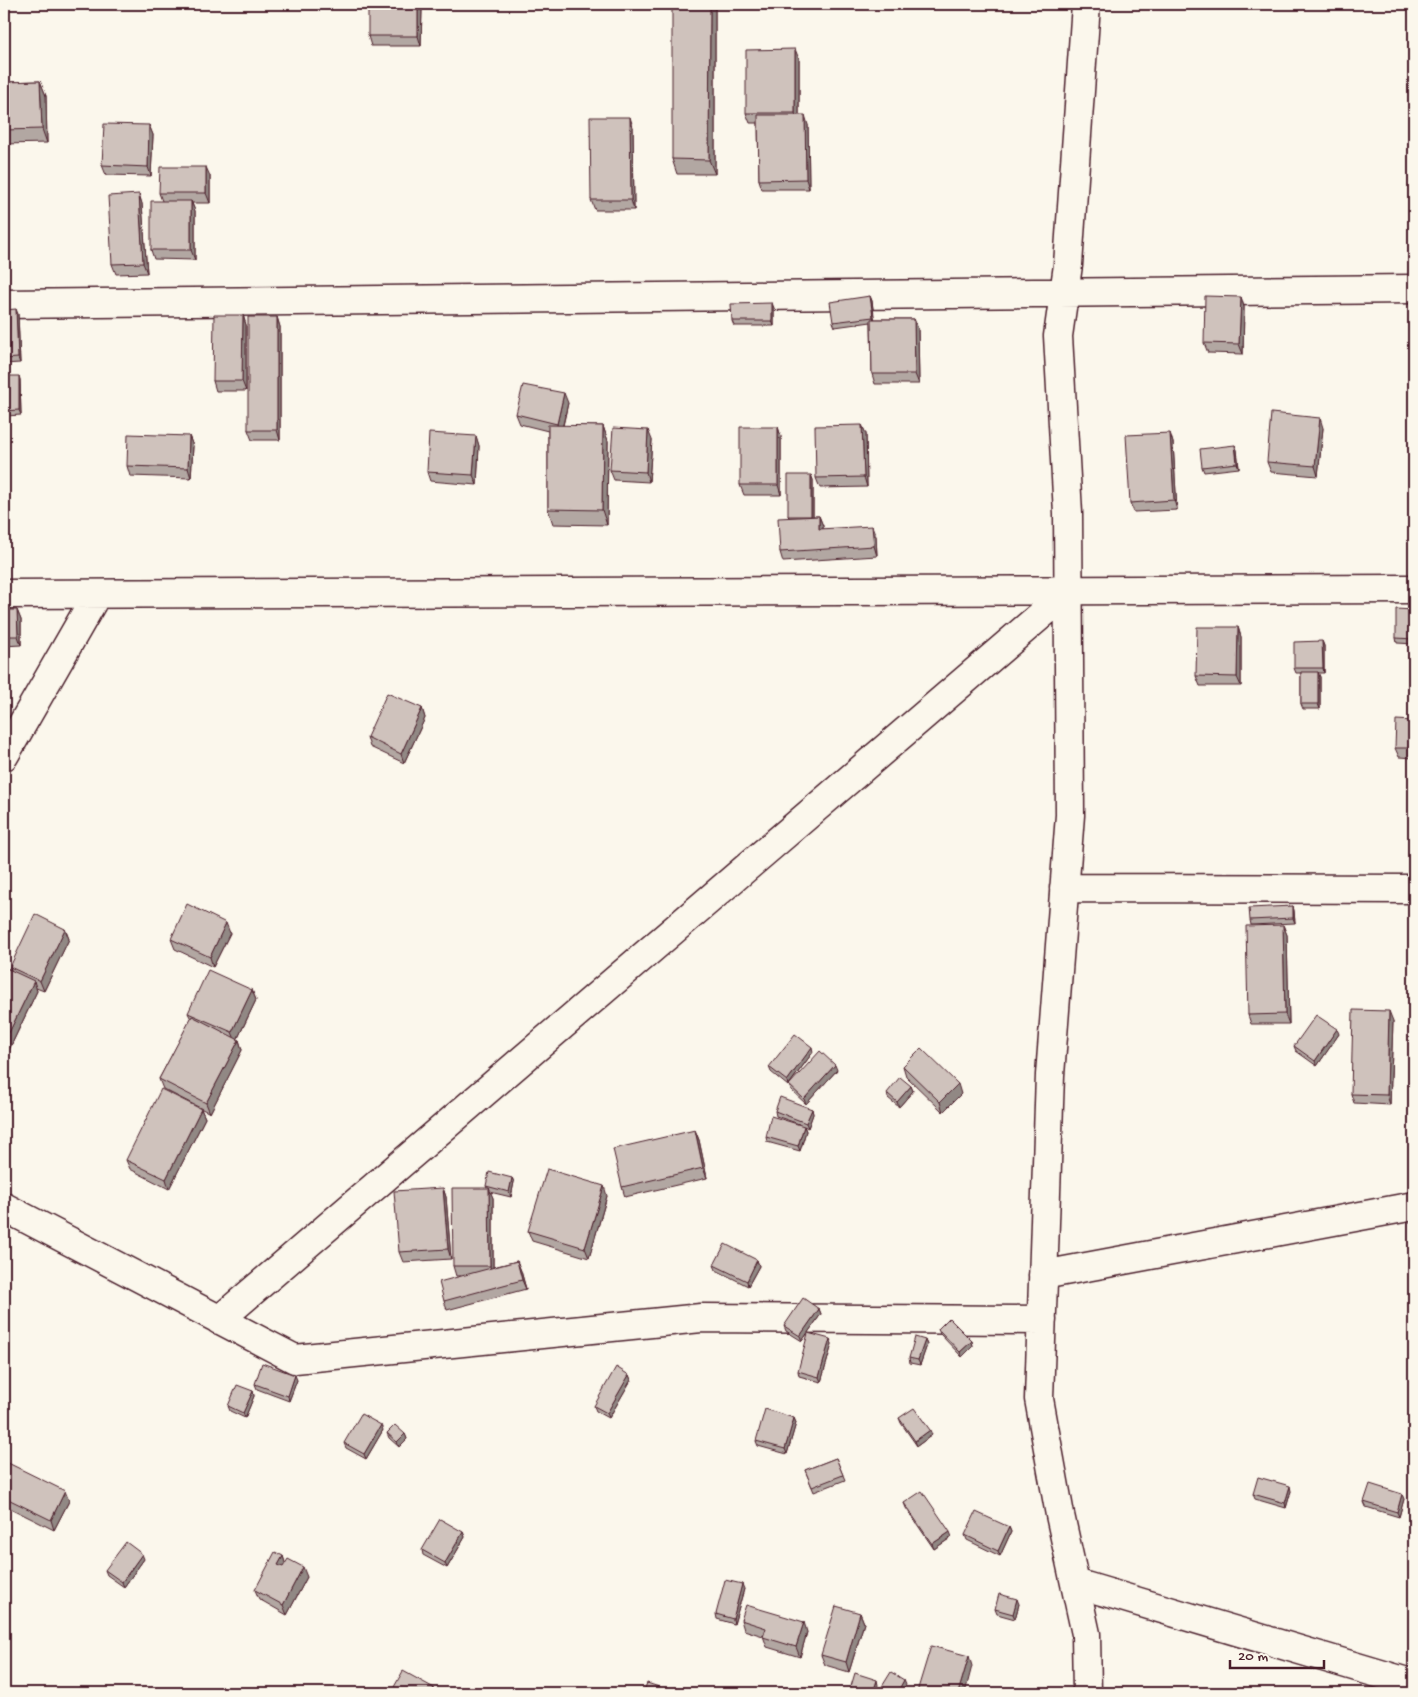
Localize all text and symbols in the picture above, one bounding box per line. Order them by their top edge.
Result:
scale bar [1230,1637,1324,1669]
text: 20 m [1238,1648,1268,1666]

